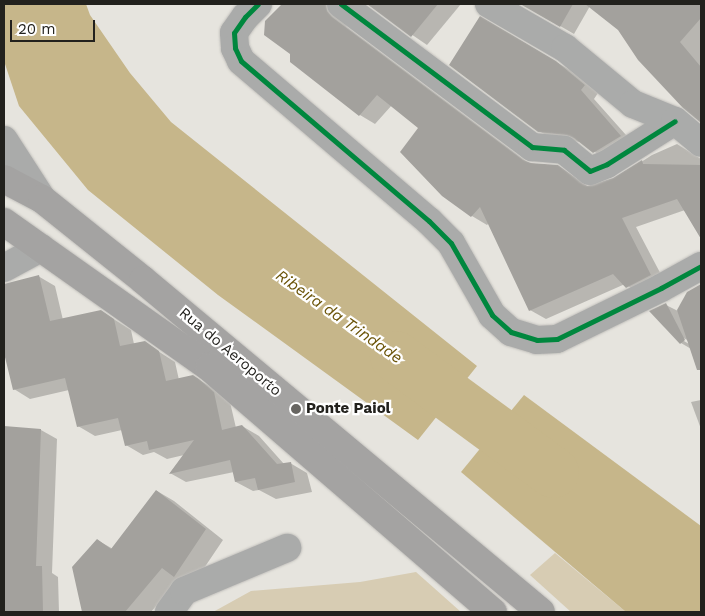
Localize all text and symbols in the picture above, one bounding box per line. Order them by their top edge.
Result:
scale bar [12,10,98,42]
text: 20 m [18,20,56,38]
water label: Ribeira da Trindade [272,266,406,368]
street label: Rua do Aeroporto [175,304,285,400]
place label: Ponte Paiol [306,400,391,418]
marker: Ponte Paiol [290,403,302,415]

